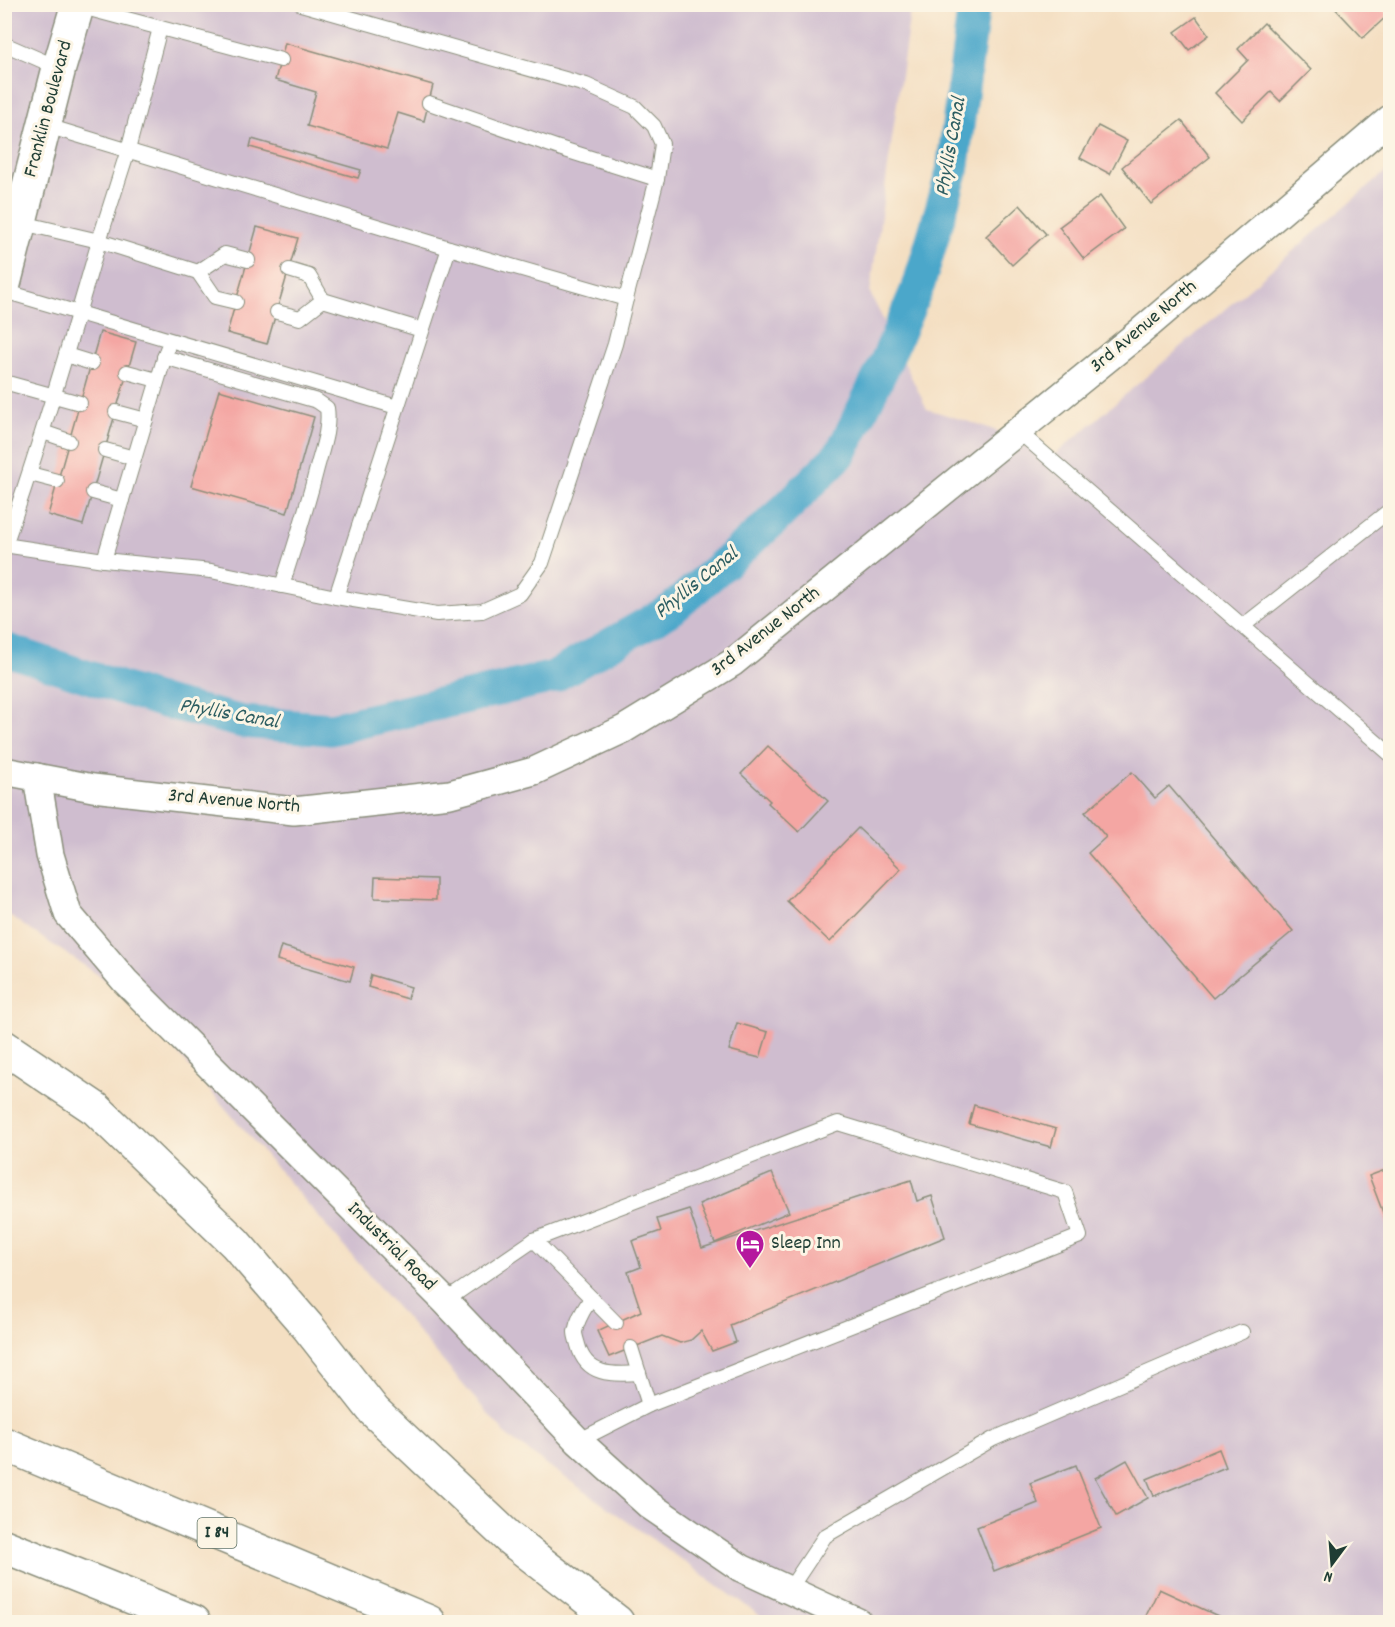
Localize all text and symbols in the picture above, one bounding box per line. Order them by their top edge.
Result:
street label: Franklin Boulevard [17,38,81,180]
water label: Phyllis Canal [929,93,976,199]
street label: 3rd Avenue North [1084,274,1204,380]
water label: Phyllis Canal [649,540,747,627]
street label: 3rd Avenue North [705,580,827,684]
water label: Phyllis Canal [177,692,283,739]
street label: 3rd Avenue North [167,782,301,822]
street label: Industrial Road [340,1196,442,1298]
hotel icon: Sleep Inn [734,1228,766,1270]
place label: Sleep Inn [771,1230,841,1258]
road number: I 84 [198,1518,236,1548]
north arrow [1302,1534,1362,1594]
text: N [1321,1564,1336,1588]

